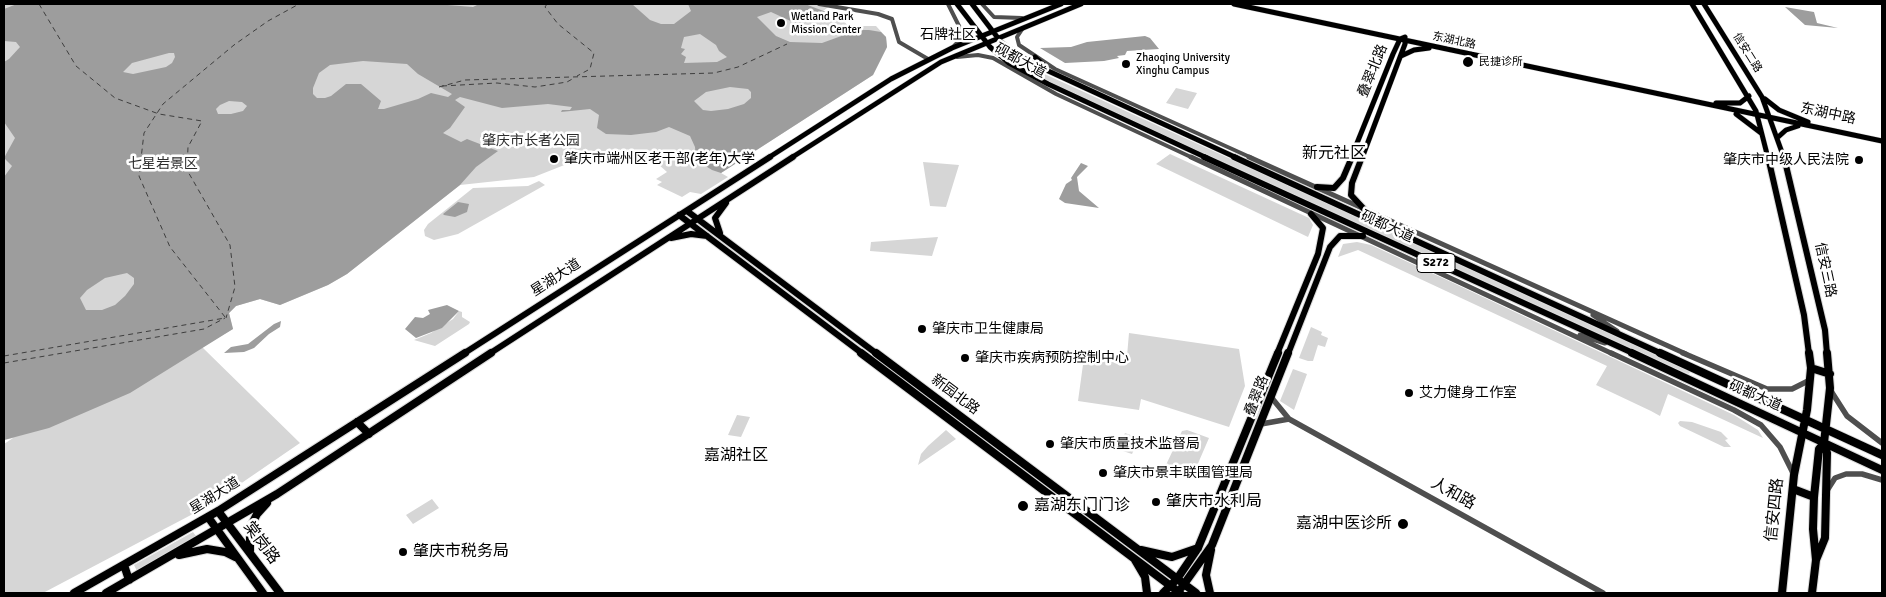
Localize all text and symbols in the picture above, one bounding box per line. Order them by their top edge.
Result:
place label: Wetland Park Mission Center [791,10,861,36]
marker: Wetland Park Mission Center [775,17,787,29]
district label: 石牌社区 [920,27,976,43]
street label: 东湖北路 [1431,30,1477,52]
street label: 信安二路 [1730,31,1764,75]
street label: 砚都大道 [991,40,1049,82]
street label: 叠翠北路 [1355,42,1391,100]
place label: Zhaoqing University Xinghu Campus [1136,51,1230,77]
marker: 民捷诊所 [1461,55,1475,69]
place label: 民捷诊所 [1479,55,1523,69]
marker: Zhaoqing University Xinghu Campus [1120,58,1132,70]
street label: 东湖中路 [1799,100,1857,128]
park label: 肇庆市长者公园 [482,133,580,149]
district label: 新元社区 [1302,144,1366,164]
place label: 肇庆市端州区老干部(老年)大学 [564,151,755,167]
place label: 肇庆市中级人民法院 [1723,152,1849,168]
marker: 肇庆市端州区老干部(老年)大学 [548,153,560,165]
marker: 肇庆市中级人民法院 [1853,154,1865,166]
park label: 七星岩景区 [128,156,198,172]
street label: 砚都大道 [1358,208,1416,246]
street label: 信安三路 [1811,241,1839,299]
road number: S272 [1417,254,1455,272]
street label: 星湖大道 [528,256,584,300]
place label: 肇庆市卫生健康局 [932,321,1044,337]
marker: 肇庆市卫生健康局 [916,323,928,335]
place label: 肇庆市疾病预防控制中心 [975,350,1129,366]
marker: 肇庆市疾病预防控制中心 [959,352,971,364]
street label: 新园北路 [928,371,982,419]
street label: 叠翠路 [1242,373,1272,419]
street label: 砚都大道 [1726,377,1784,415]
place label: 艾力健身工作室 [1419,385,1517,401]
marker: 艾力健身工作室 [1403,387,1415,399]
place label: 肇庆市质量技术监督局 [1060,436,1200,452]
marker: 肇庆市质量技术监督局 [1044,438,1056,450]
district label: 嘉湖社区 [704,446,768,466]
place label: 肇庆市景丰联围管理局 [1113,465,1253,481]
marker: 肇庆市景丰联围管理局 [1097,467,1109,479]
street label: 星湖大道 [187,474,243,518]
street label: 人和路 [1427,474,1479,514]
street label: 信安四路 [1762,477,1788,543]
place label: 肇庆市水利局 [1166,492,1262,512]
place label: 嘉湖东门门诊 [1034,496,1130,516]
marker: 肇庆市水利局 [1150,496,1162,508]
marker: 嘉湖东门门诊 [1016,499,1030,513]
place label: 嘉湖中医诊所 [1296,514,1392,534]
marker: 嘉湖中医诊所 [1396,517,1410,531]
street label: 棠岗路 [239,518,283,568]
place label: 肇庆市税务局 [413,542,509,562]
marker: 肇庆市税务局 [397,546,409,558]

